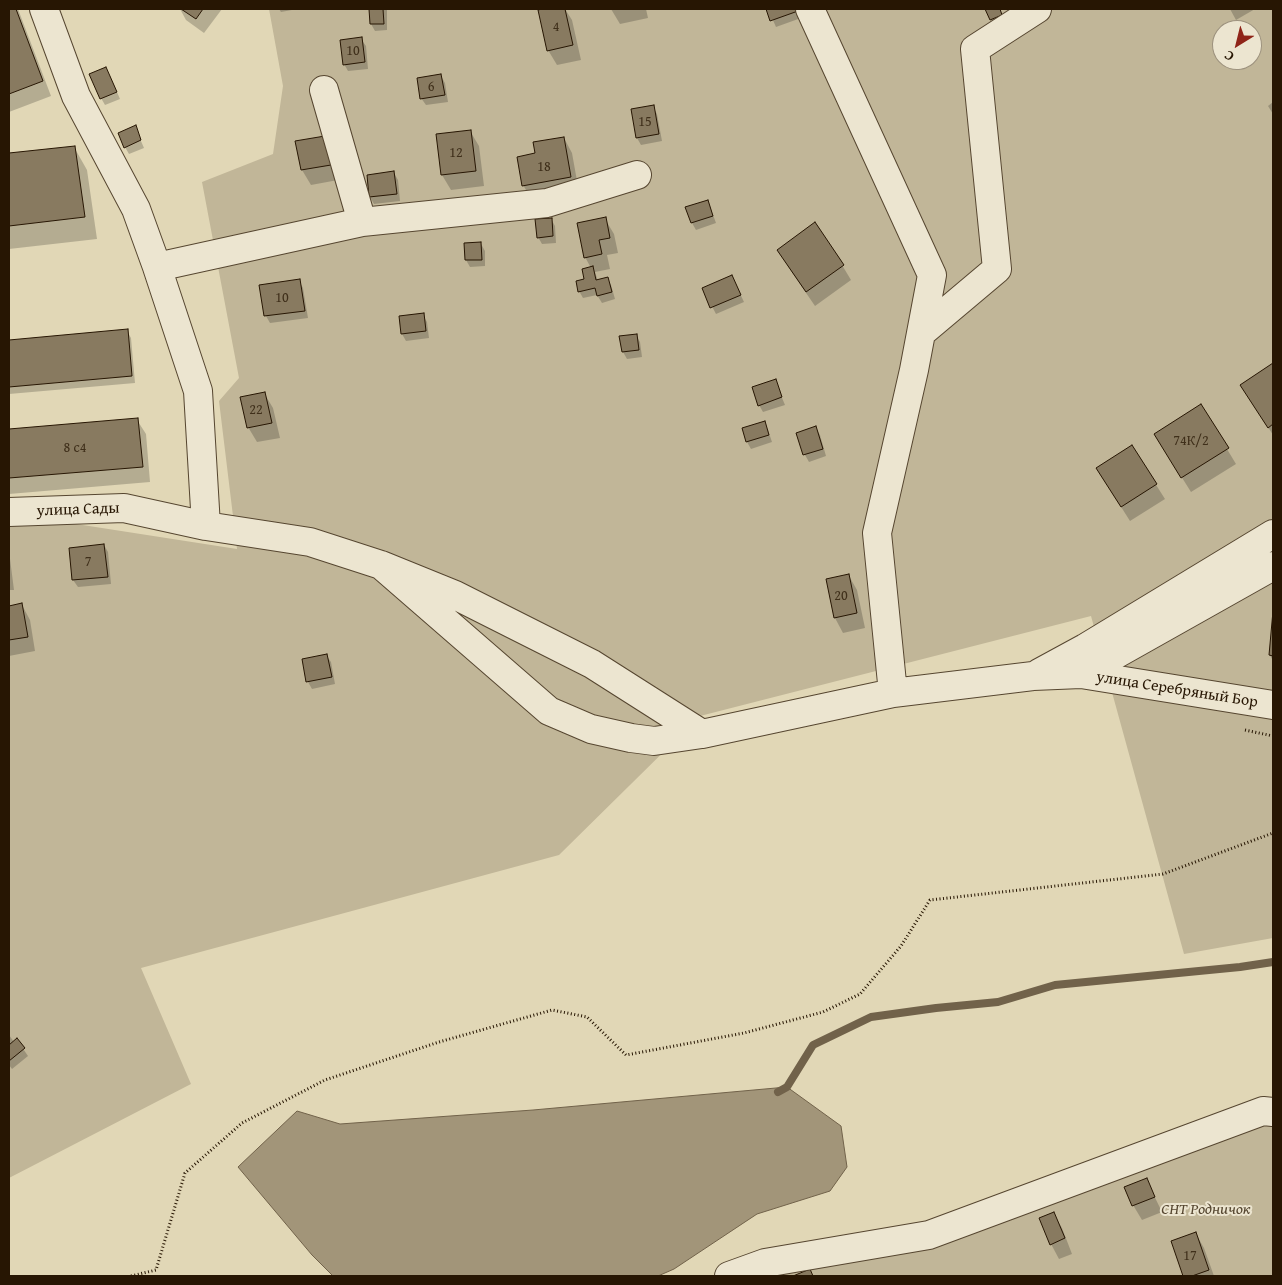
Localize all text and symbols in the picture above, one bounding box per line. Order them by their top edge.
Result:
house number: 4 [553,19,559,35]
north arrow [1212,20,1262,70]
house number: 10 [346,43,360,59]
text: С [1220,46,1238,67]
house number: 6 [428,79,434,95]
house number: 15 [638,114,652,130]
house number: 12 [449,145,463,161]
house number: 18 [537,159,551,175]
house number: 10 [275,290,289,306]
house number: 22 [249,402,263,418]
house number: 74К/2 [1173,433,1209,449]
house number: 8 с4 [64,440,86,456]
street label: улица Сады [36,499,120,521]
house number: 7 [85,554,91,570]
house number: 20 [834,588,848,604]
street label: улица Серебряный Бор [1095,668,1259,712]
park label: СНТ Родничок [1161,1200,1251,1220]
house number: 17 [1183,1248,1197,1264]

